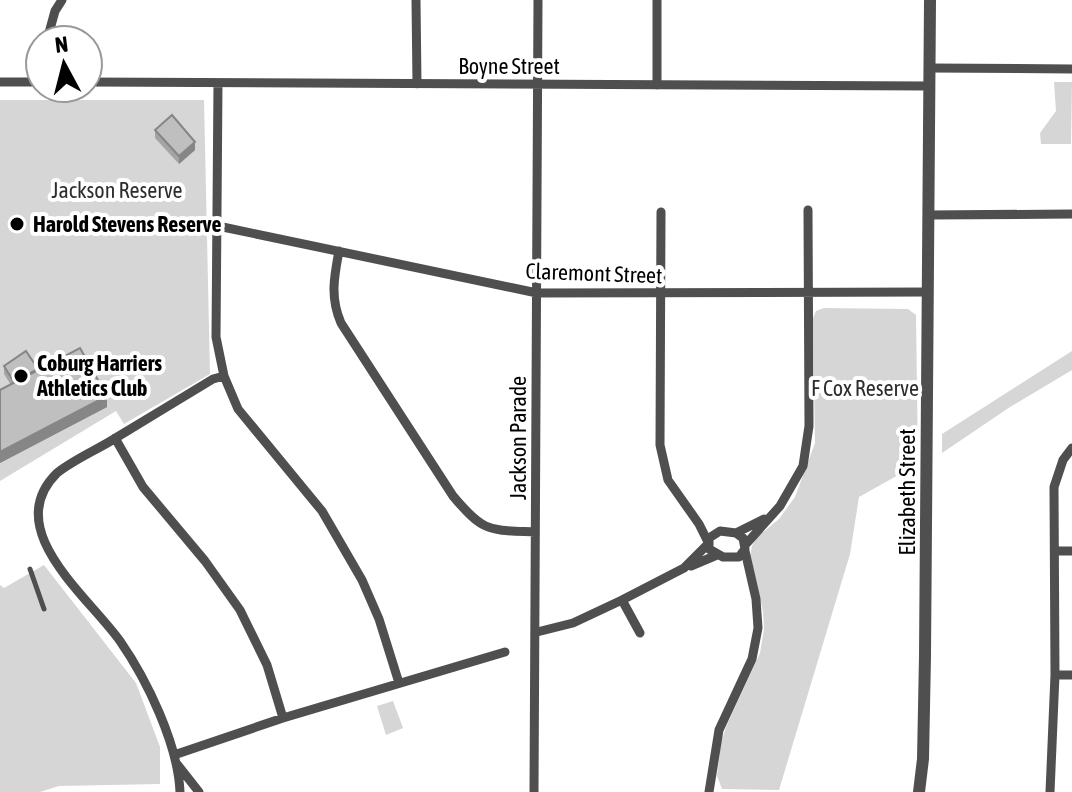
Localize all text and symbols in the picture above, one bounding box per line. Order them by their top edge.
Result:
north arrow [24,24,104,104]
text: N [54,30,70,58]
street label: Boyne Street [458,53,560,79]
park label: Jackson Reserve [52,177,182,203]
place label: Harold Stevens Reserve [33,211,221,237]
marker: Harold Stevens Reserve [8,215,26,233]
street label: Claremont Street [525,258,663,288]
place label: Coburg Harriers Athletics Club [36,350,162,401]
marker: Coburg Harriers Athletics Club [12,367,30,385]
park label: F Cox Reserve [811,375,919,401]
street label: Jackson Parade [505,376,531,500]
street label: Elizabeth Street [894,428,920,556]

